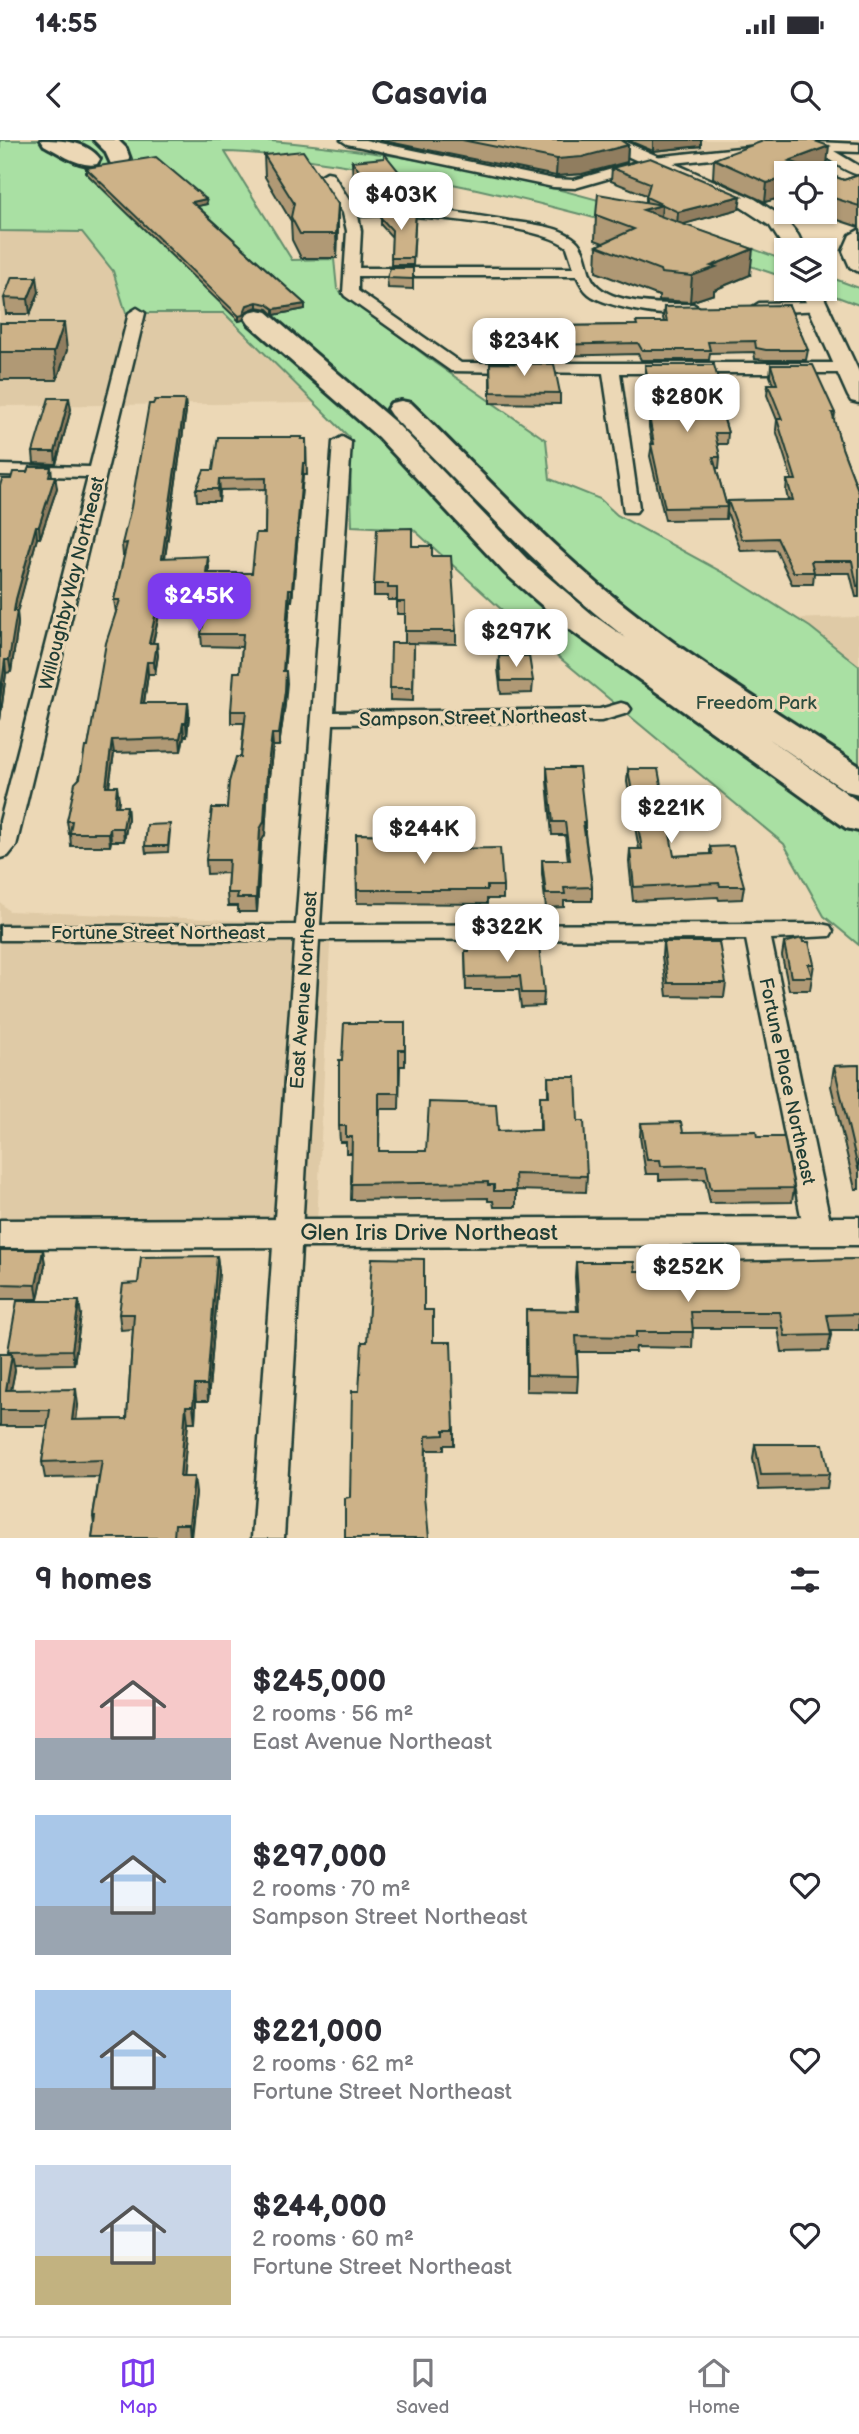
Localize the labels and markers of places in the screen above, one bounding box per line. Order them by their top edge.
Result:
pin: $403K [352,172,450,232]
pin: $234K [475,318,573,378]
pin: $280K [638,374,736,434]
pin: $245K [150,574,248,633]
pin: $297K [467,610,565,669]
pin: $221K [622,786,720,845]
pin: $244K [375,806,473,866]
pin: $322K [458,904,556,964]
pin: $252K [639,1244,737,1304]

